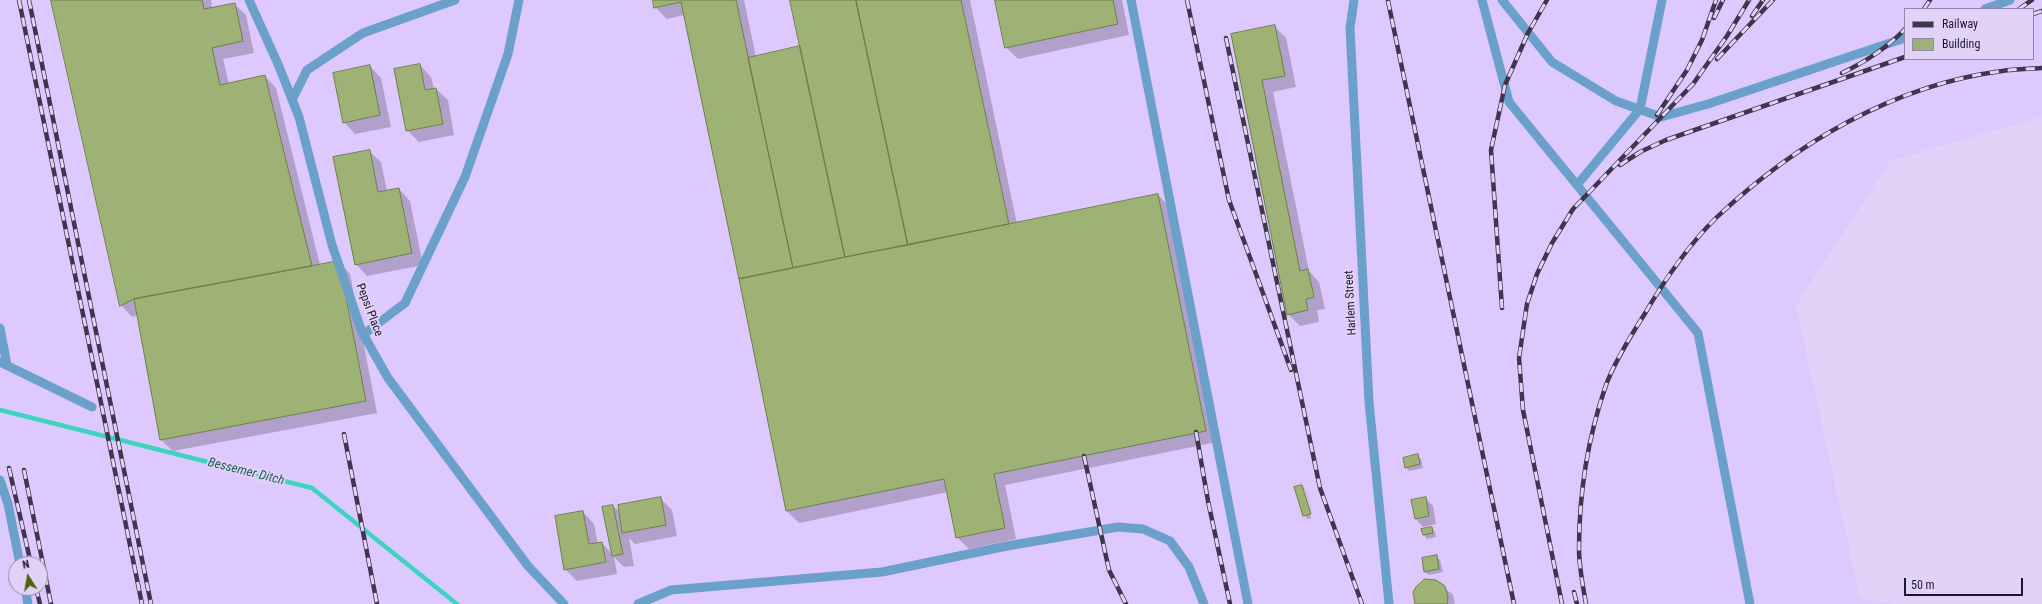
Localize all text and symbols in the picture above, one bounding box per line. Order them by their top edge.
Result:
legend [1904,8,2034,60]
text: Railway [1942,17,1978,31]
text: Building [1942,37,1980,51]
street label: Harlem Street [1342,270,1360,336]
street label: Pepsi Place [352,282,386,338]
water label: Bessemer Ditch [206,455,286,489]
north arrow [8,556,48,596]
text: N [21,558,30,572]
scale bar [1906,570,2025,596]
text: 50 m [1911,578,1935,592]

